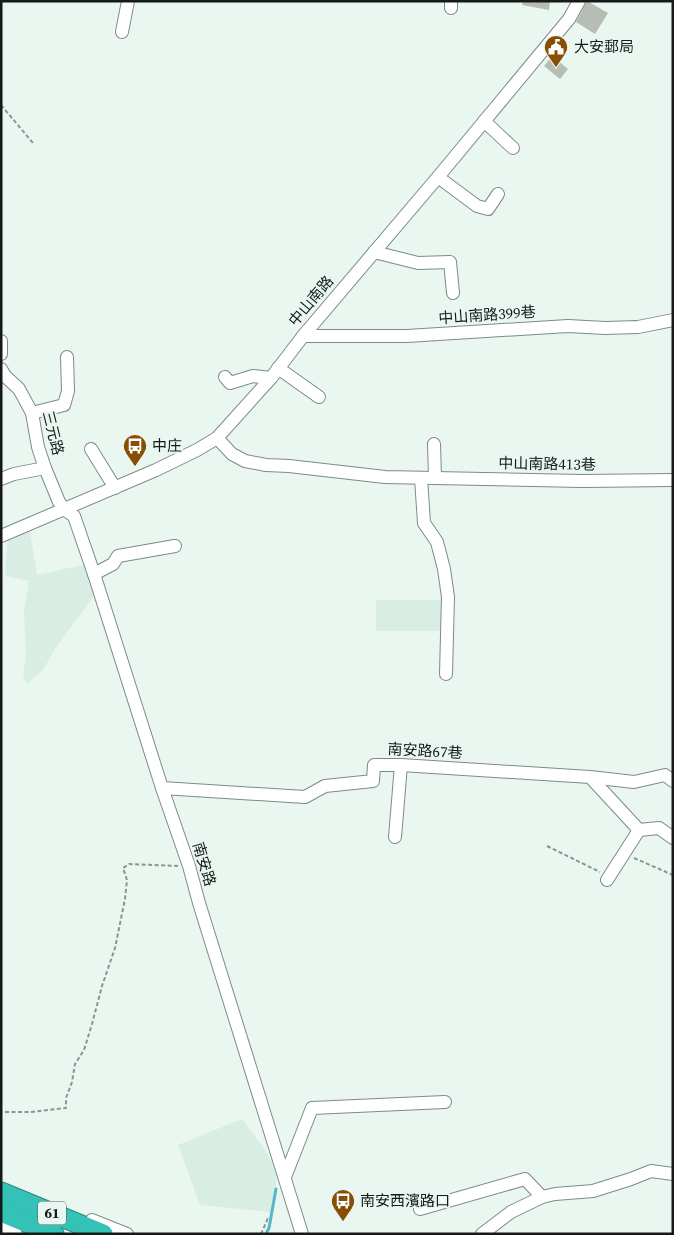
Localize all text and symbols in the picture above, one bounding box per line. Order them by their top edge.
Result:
public building icon: 大安郵局 [543,34,569,68]
place label: 大安郵局 [574,36,634,57]
street label: 中山南路 [283,271,338,330]
street label: 中山南路399巷 [438,301,536,328]
street label: 三元路 [38,408,69,457]
bus stop icon: 中庄 [122,433,148,467]
place label: 中庄 [152,435,182,456]
street label: 中山南路413巷 [498,452,596,475]
street label: 南安路67巷 [387,738,463,763]
street label: 南安路 [188,839,221,888]
bus stop icon: 南安西濱路口 [330,1188,356,1222]
place label: 南安西濱路口 [360,1190,450,1211]
road number: 61 [38,1202,66,1224]

